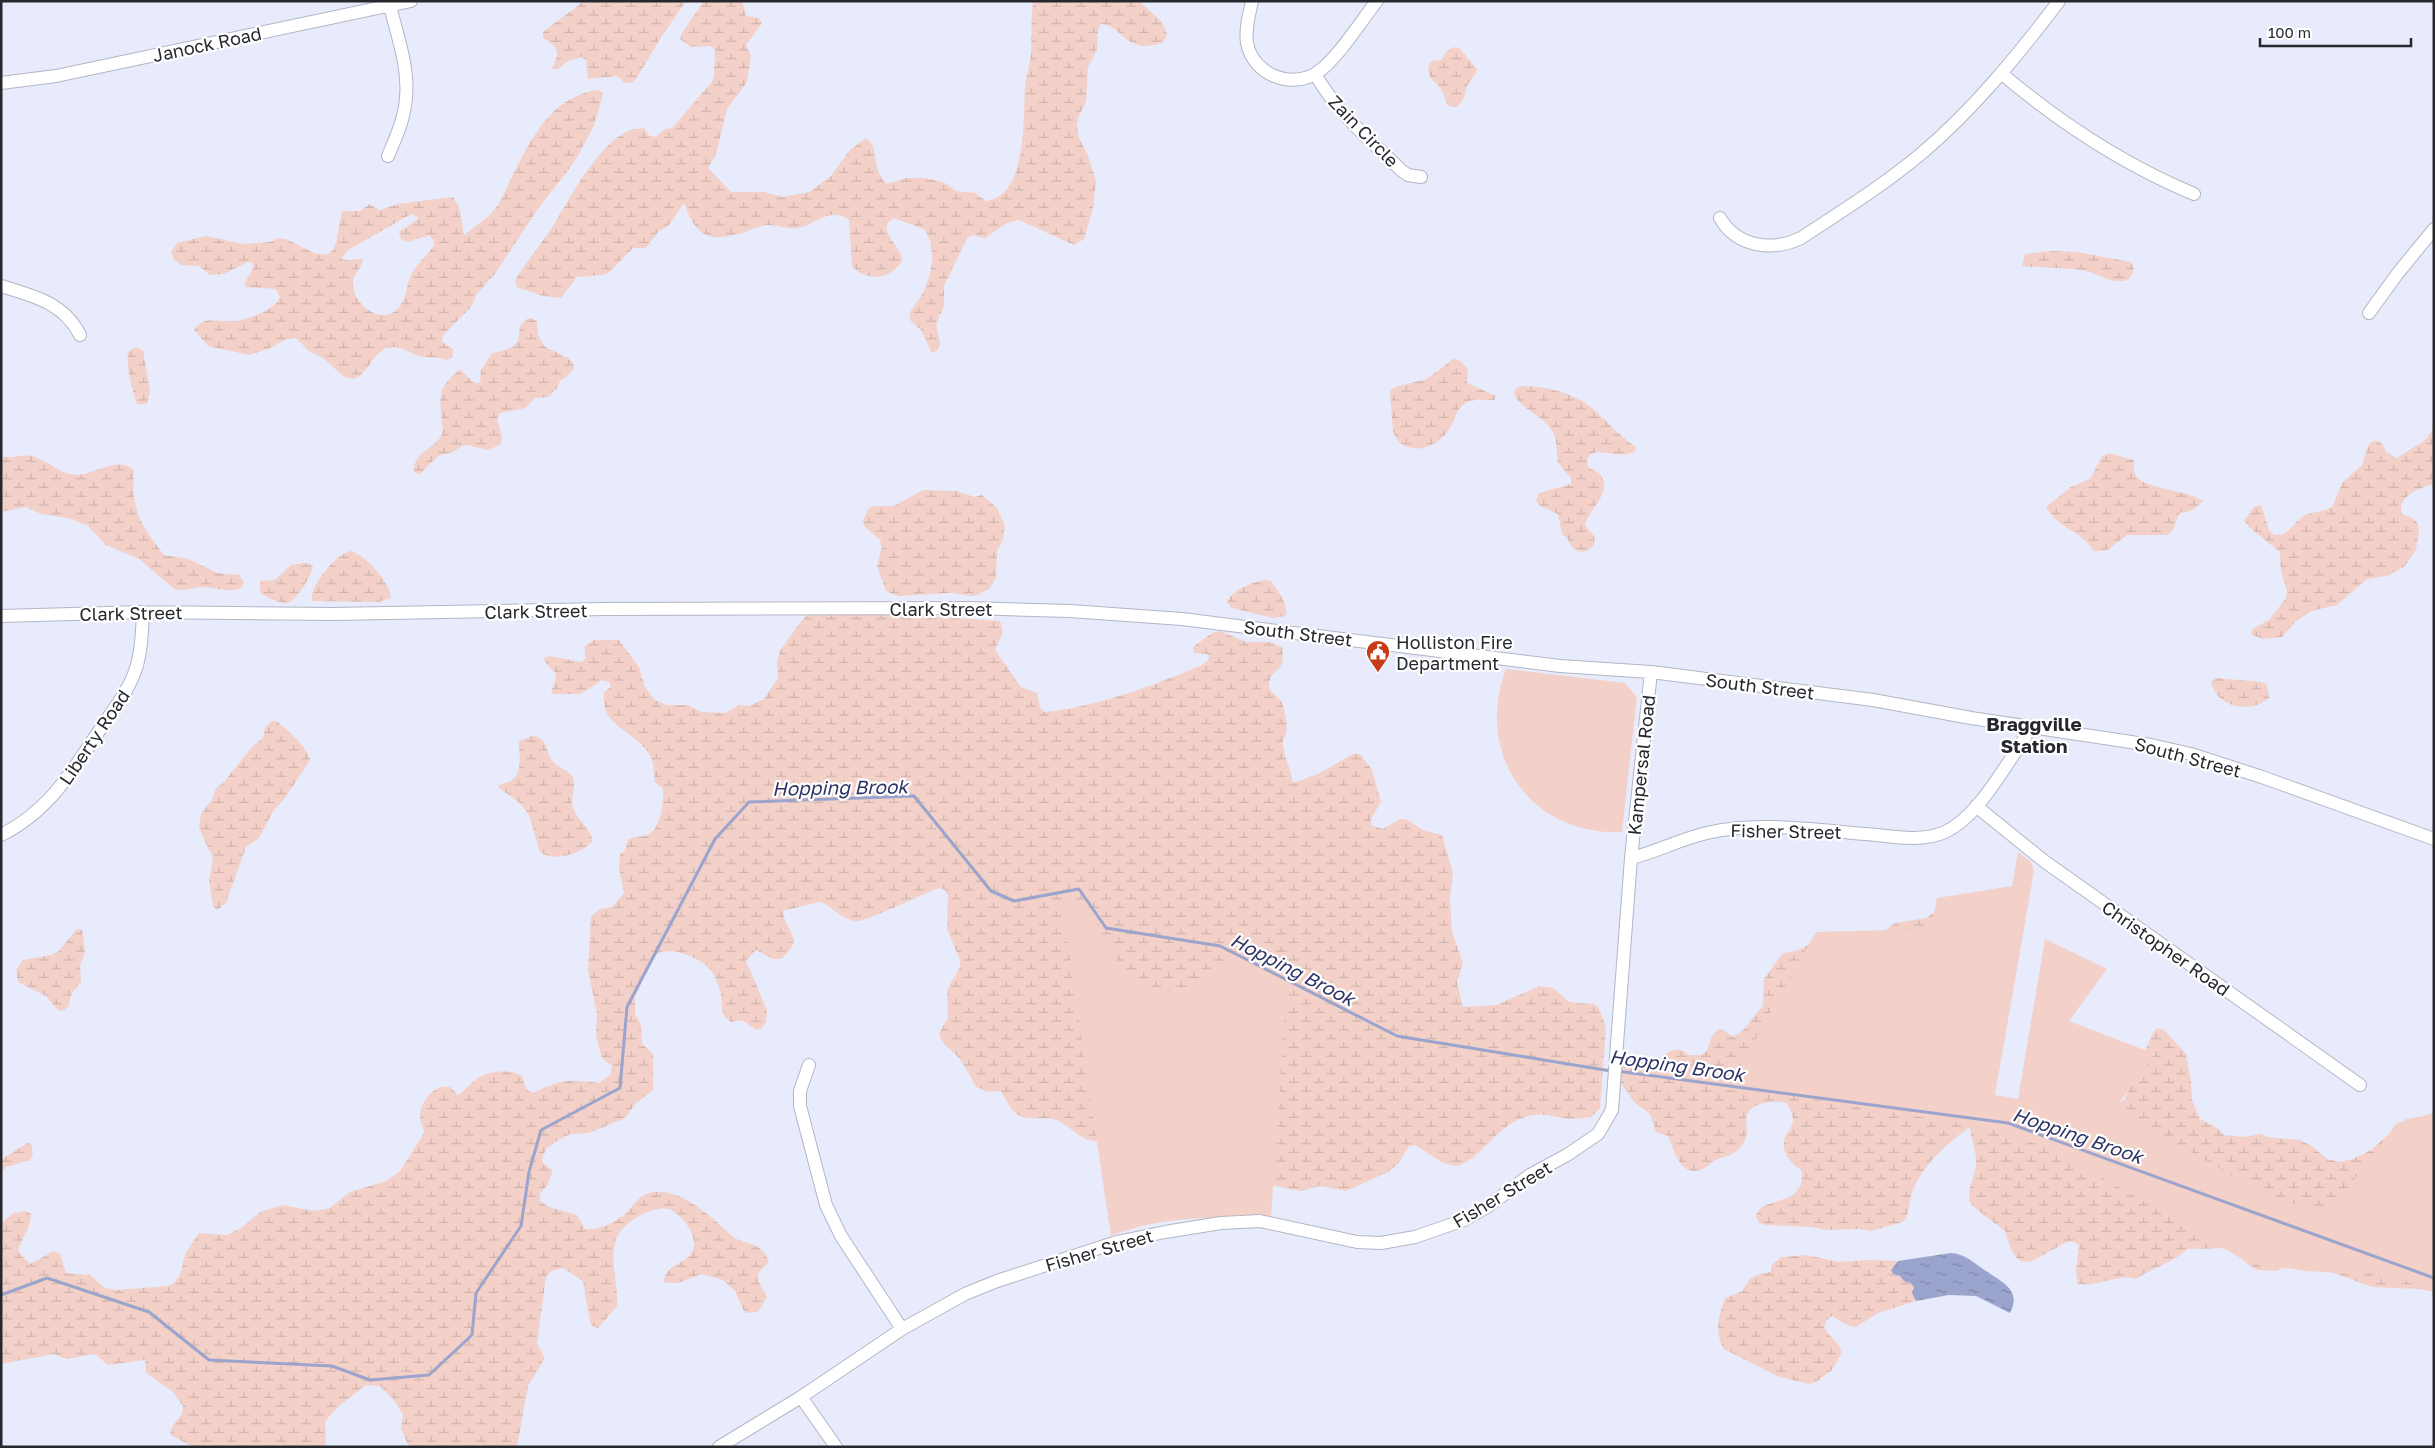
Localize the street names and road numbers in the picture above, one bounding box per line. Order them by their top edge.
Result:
street label: Janock Road [151,22,263,66]
street label: Zain Circle [1324,91,1404,171]
street label: Clark Street [889,598,993,620]
street label: Clark Street [484,599,588,623]
street label: Clark Street [79,601,183,625]
street label: South Street [1242,615,1354,651]
street label: South Street [1704,668,1816,704]
street label: Liberty Road [54,685,134,789]
street label: Kampersal Road [1623,694,1659,836]
street label: South Street [2132,732,2244,782]
street label: Fisher Street [1730,819,1842,843]
street label: Christopher Road [2098,896,2234,1000]
street label: Fisher Street [1449,1156,1555,1232]
street label: Fisher Street [1042,1224,1156,1276]

